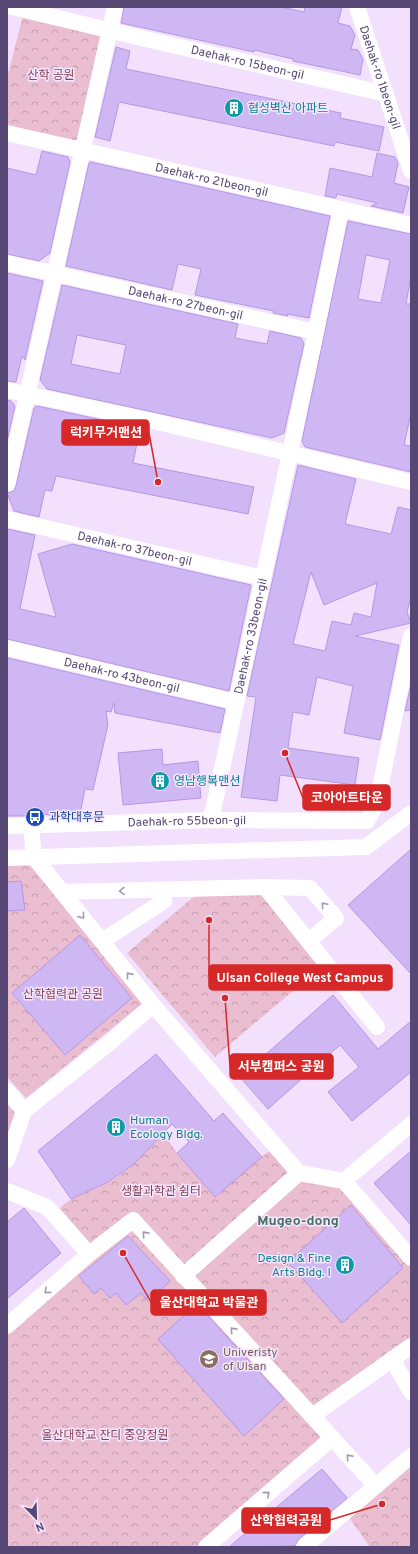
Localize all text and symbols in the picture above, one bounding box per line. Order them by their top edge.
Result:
street label: Daehak-ro 1beon-gil [355,24,404,131]
street label: Daehak-ro 15beon-gil [189,43,306,84]
park label: 산학 공원 [28,68,74,84]
building icon: 협성벽산 아파트 [223,97,245,119]
place label: 협성벽산 아파트 [248,101,328,117]
street label: Daehak-ro 21beon-gil [153,160,270,201]
street label: Daehak-ro 27beon-gil [126,283,244,324]
callout: 럭키무거맨션 [62,420,149,445]
text: 럭키무거맨션 [70,426,142,442]
street label: Daehak-ro 37beon-gil [76,528,193,570]
street label: Daehak-ro 33beon-gil [231,577,272,696]
street label: Daehak-ro 43beon-gil [62,655,181,697]
building icon: 영남행복맨션 [149,770,171,792]
place label: 영남행복맨션 [174,774,240,790]
callout: 코아아트타운 [303,785,390,810]
text: 코아아트타운 [311,791,383,807]
bus stop icon: 과학대후문 [24,806,46,828]
place label: 과학대후문 [49,810,104,826]
street label: Daehak-ro 55beon-gil [127,813,246,831]
one-way arrow [119,887,125,895]
one-way arrow [322,902,329,910]
one-way arrow [77,912,84,919]
callout: Ulsan College West Campus [209,965,392,990]
text: Ulsan College West Campus [217,971,383,987]
one-way arrow [127,972,134,979]
park label: 산학협력관 공원 [23,987,103,1003]
callout: 서부캠퍼스 공원 [230,1054,333,1079]
text: 서부캠퍼스 공원 [238,1060,324,1076]
place label: Human Ecology Bldg. [130,1113,203,1143]
building icon: Human Ecology Bldg. [105,1116,127,1138]
park label: 생활과학관 쉼터 [121,1184,201,1200]
district label: Mugeo-dong [257,1213,339,1230]
one-way arrow [143,1231,150,1239]
place label: Design & Fine Arts Bldg. I [257,1251,331,1281]
building icon: Design & Fine Arts Bldg. I [334,1254,356,1276]
one-way arrow [45,1287,52,1294]
callout: 울산대학교 박물관 [151,1290,266,1315]
text: 울산대학교 박물관 [160,1295,259,1312]
one-way arrow [230,1327,238,1335]
place label: Univeristy of Ulsan [223,1345,278,1375]
school or university icon: Univeristy of Ulsan [198,1348,220,1370]
park label: 울산대학교 잔디 중앙정원 [41,1428,169,1444]
one-way arrow [347,1454,354,1461]
one-way arrow [262,1492,270,1499]
north arrow [16,1498,56,1538]
callout: 산학협력공원 [242,1508,330,1533]
text: 산학협력공원 [250,1513,322,1530]
text: N [33,1518,46,1534]

